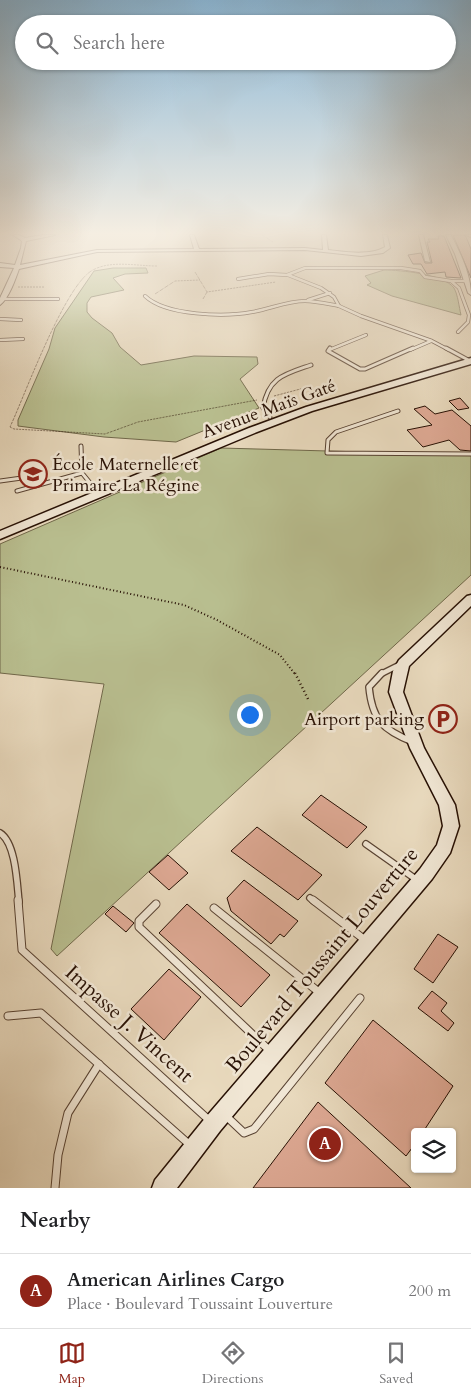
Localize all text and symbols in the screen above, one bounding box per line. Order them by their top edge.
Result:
search box [15,15,456,70]
icon: search [33,29,61,57]
text: Search here [73,30,165,56]
street label: Avenue Maïs Gaté [199,373,339,445]
place label: École Maternelle et Primaire La Régine [52,452,200,498]
school or university icon: École Maternelle et Primaire La Régine [18,459,48,489]
your location [237,702,263,728]
parking icon: Airport parking [428,704,458,734]
place label: Airport parking [304,707,425,732]
street label: Boulevard Toussaint Louverture [219,841,425,1079]
street label: Impasse J. Vincent [59,959,200,1090]
pin: A [309,1125,341,1163]
map controls [411,1128,456,1173]
button: layers [411,1128,456,1173]
text: Nearby [20,1206,91,1235]
text: American Airlines Cargo [67,1267,284,1293]
text: A [30,1280,42,1302]
text: 200 m [409,1280,451,1302]
text: Place · Boulevard Toussaint Louverture [67,1293,333,1315]
tab: Map [58,1339,86,1388]
tab: Directions [202,1339,263,1388]
tab: Saved [379,1339,413,1388]

